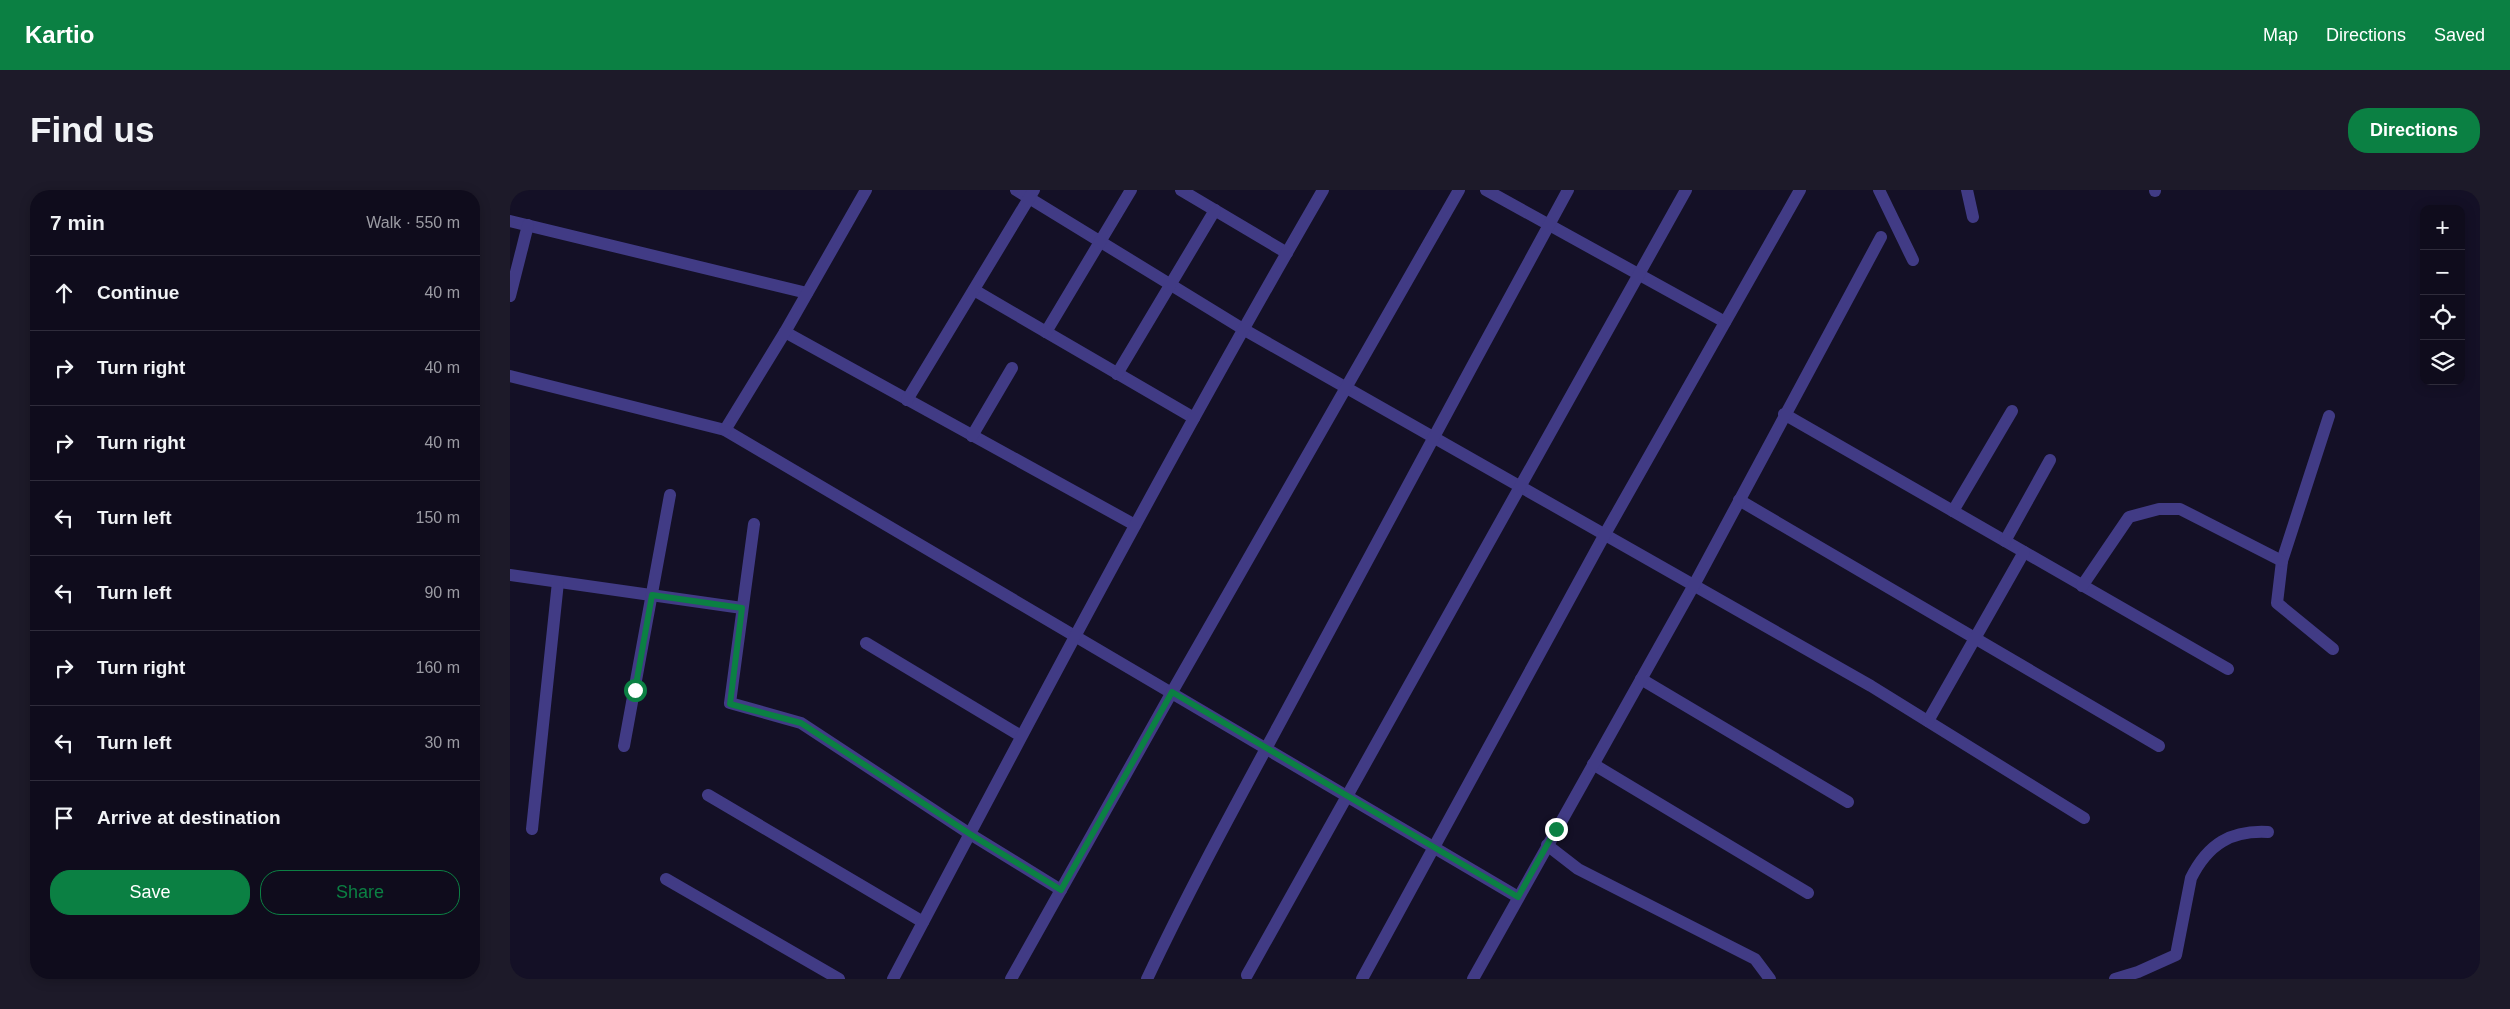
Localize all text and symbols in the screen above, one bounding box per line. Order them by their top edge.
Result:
text: Kartio [25,21,94,48]
text: Map [2263,25,2298,45]
text: Directions [2326,25,2406,45]
text: Saved [2434,25,2485,45]
button: Directions [2348,108,2480,153]
text: Find us [30,110,154,149]
map controls [2420,205,2465,385]
button: + [2420,205,2465,250]
text: 7 min [50,211,105,234]
text: Walk · 550 m [366,214,460,231]
button: − [2420,250,2465,295]
icon: ahead [50,279,78,307]
text: Continue [97,282,179,303]
text: 40 m [424,284,460,301]
button: locate [2420,295,2465,340]
button: layers [2420,340,2465,385]
icon: right [50,354,78,382]
text: Turn right [97,357,185,378]
text: 40 m [424,359,460,376]
icon: right [50,429,78,457]
text: Turn right [97,432,185,453]
text: 40 m [424,434,460,451]
icon: left [50,504,78,532]
text: Turn left [97,507,172,528]
text: 150 m [416,509,460,526]
icon: left [50,579,78,607]
text: Turn left [97,582,172,603]
text: 90 m [424,584,460,601]
icon: right [50,654,78,682]
text: Turn right [97,657,185,678]
text: 160 m [416,659,460,676]
route start [624,679,647,702]
icon: left [50,729,78,757]
text: Turn left [97,732,172,753]
text: 30 m [424,734,460,751]
icon: arrive [50,804,78,832]
text: Arrive at destination [97,807,281,828]
route end [1545,818,1568,841]
button: Save [50,870,250,915]
button: Share [260,870,460,915]

